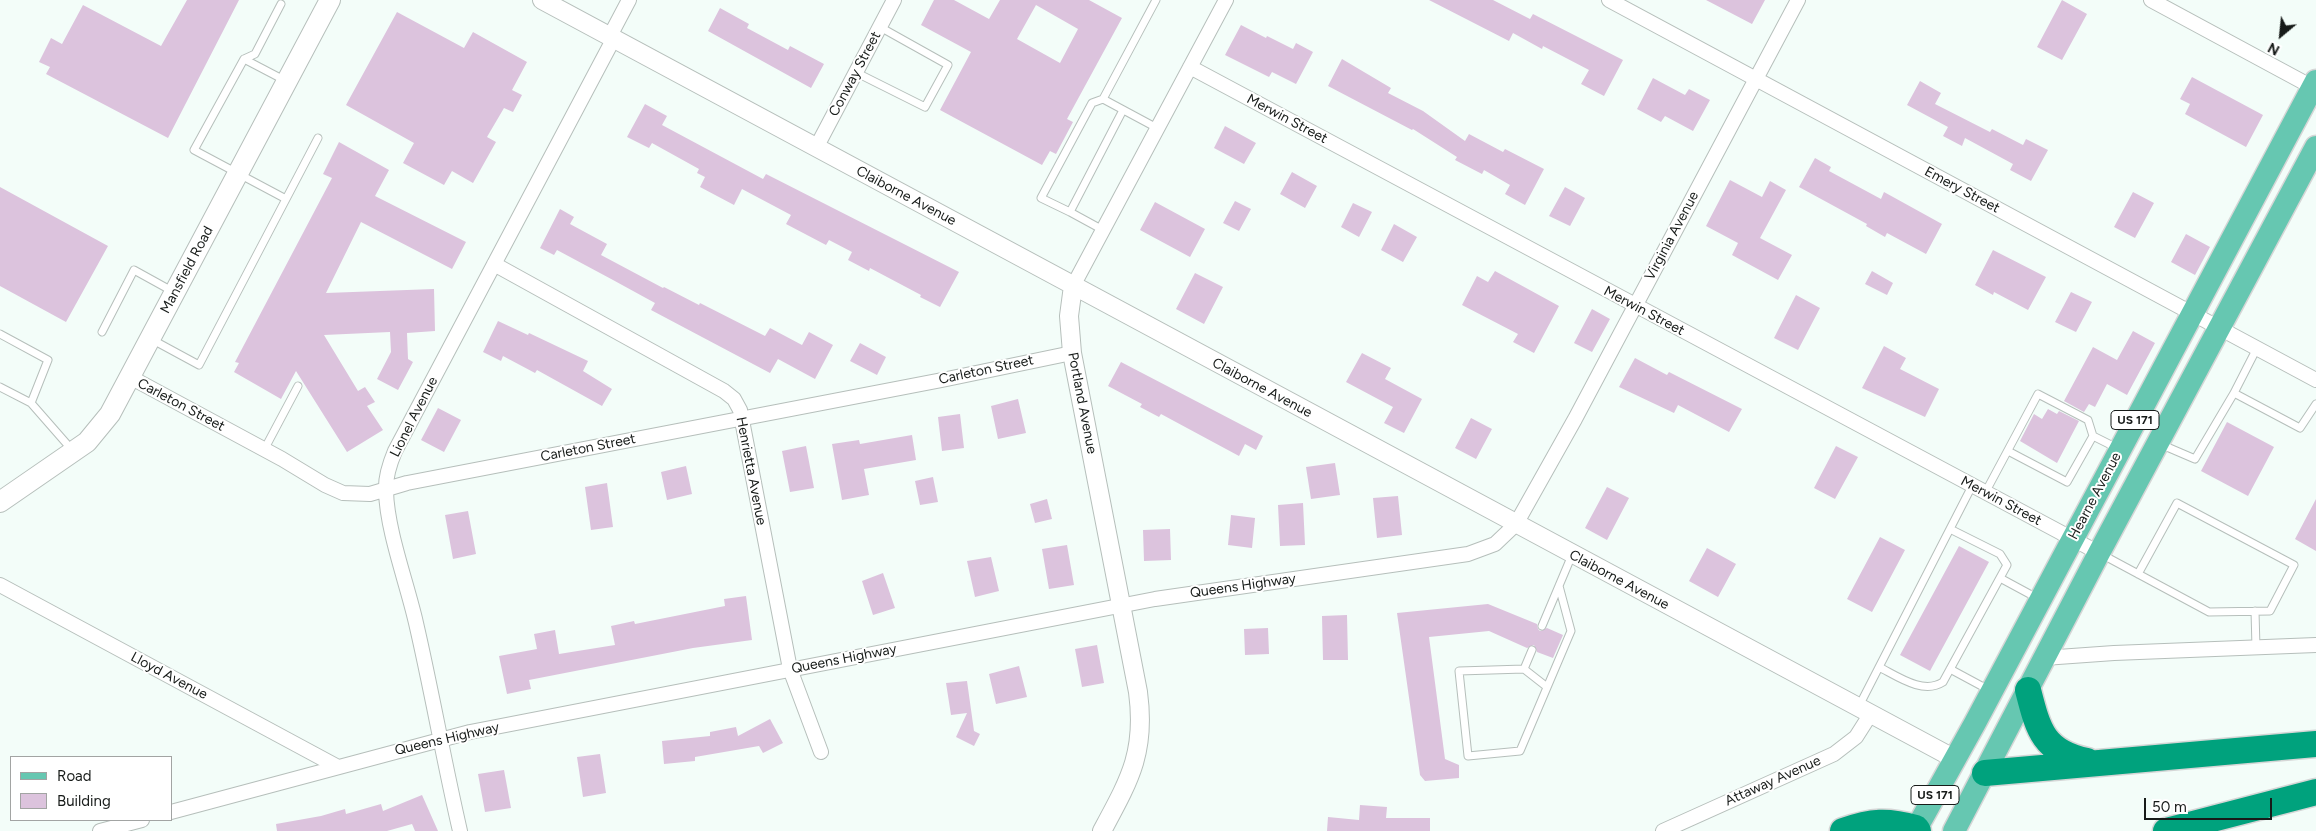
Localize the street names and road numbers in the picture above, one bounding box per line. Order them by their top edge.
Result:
street label: Conway Street [826,29,884,119]
street label: Merwin Street [1244,91,1330,147]
street label: Claiborne Avenue [853,163,959,229]
street label: Emery Street [1922,163,2002,217]
street label: Virginia Avenue [1642,189,1702,283]
street label: Mansfield Road [157,224,217,316]
street label: Merwin Street [1601,283,1687,339]
street label: Portland Avenue [1064,351,1100,455]
street label: Carleton Street [937,352,1035,388]
street label: Claiborne Avenue [1209,355,1315,421]
street label: Lionel Avenue [387,374,441,460]
street label: Carleton Street [134,375,228,435]
road number: US 171 [2111,410,2159,430]
street label: Henrietta Avenue [732,415,770,527]
street label: Carleton Street [539,431,637,465]
street label: Hearne Avenue [2065,450,2125,542]
street label: Merwin Street [1958,473,2044,529]
street label: Claiborne Avenue [1566,547,1672,613]
street label: Queens Highway [1189,570,1297,602]
street label: Queens Highway [790,641,898,677]
street label: Lloyd Avenue [128,649,210,703]
street label: Queens Highway [393,719,501,759]
street label: Attaway Avenue [1723,752,1823,810]
road number: US 171 [1911,786,1959,804]

